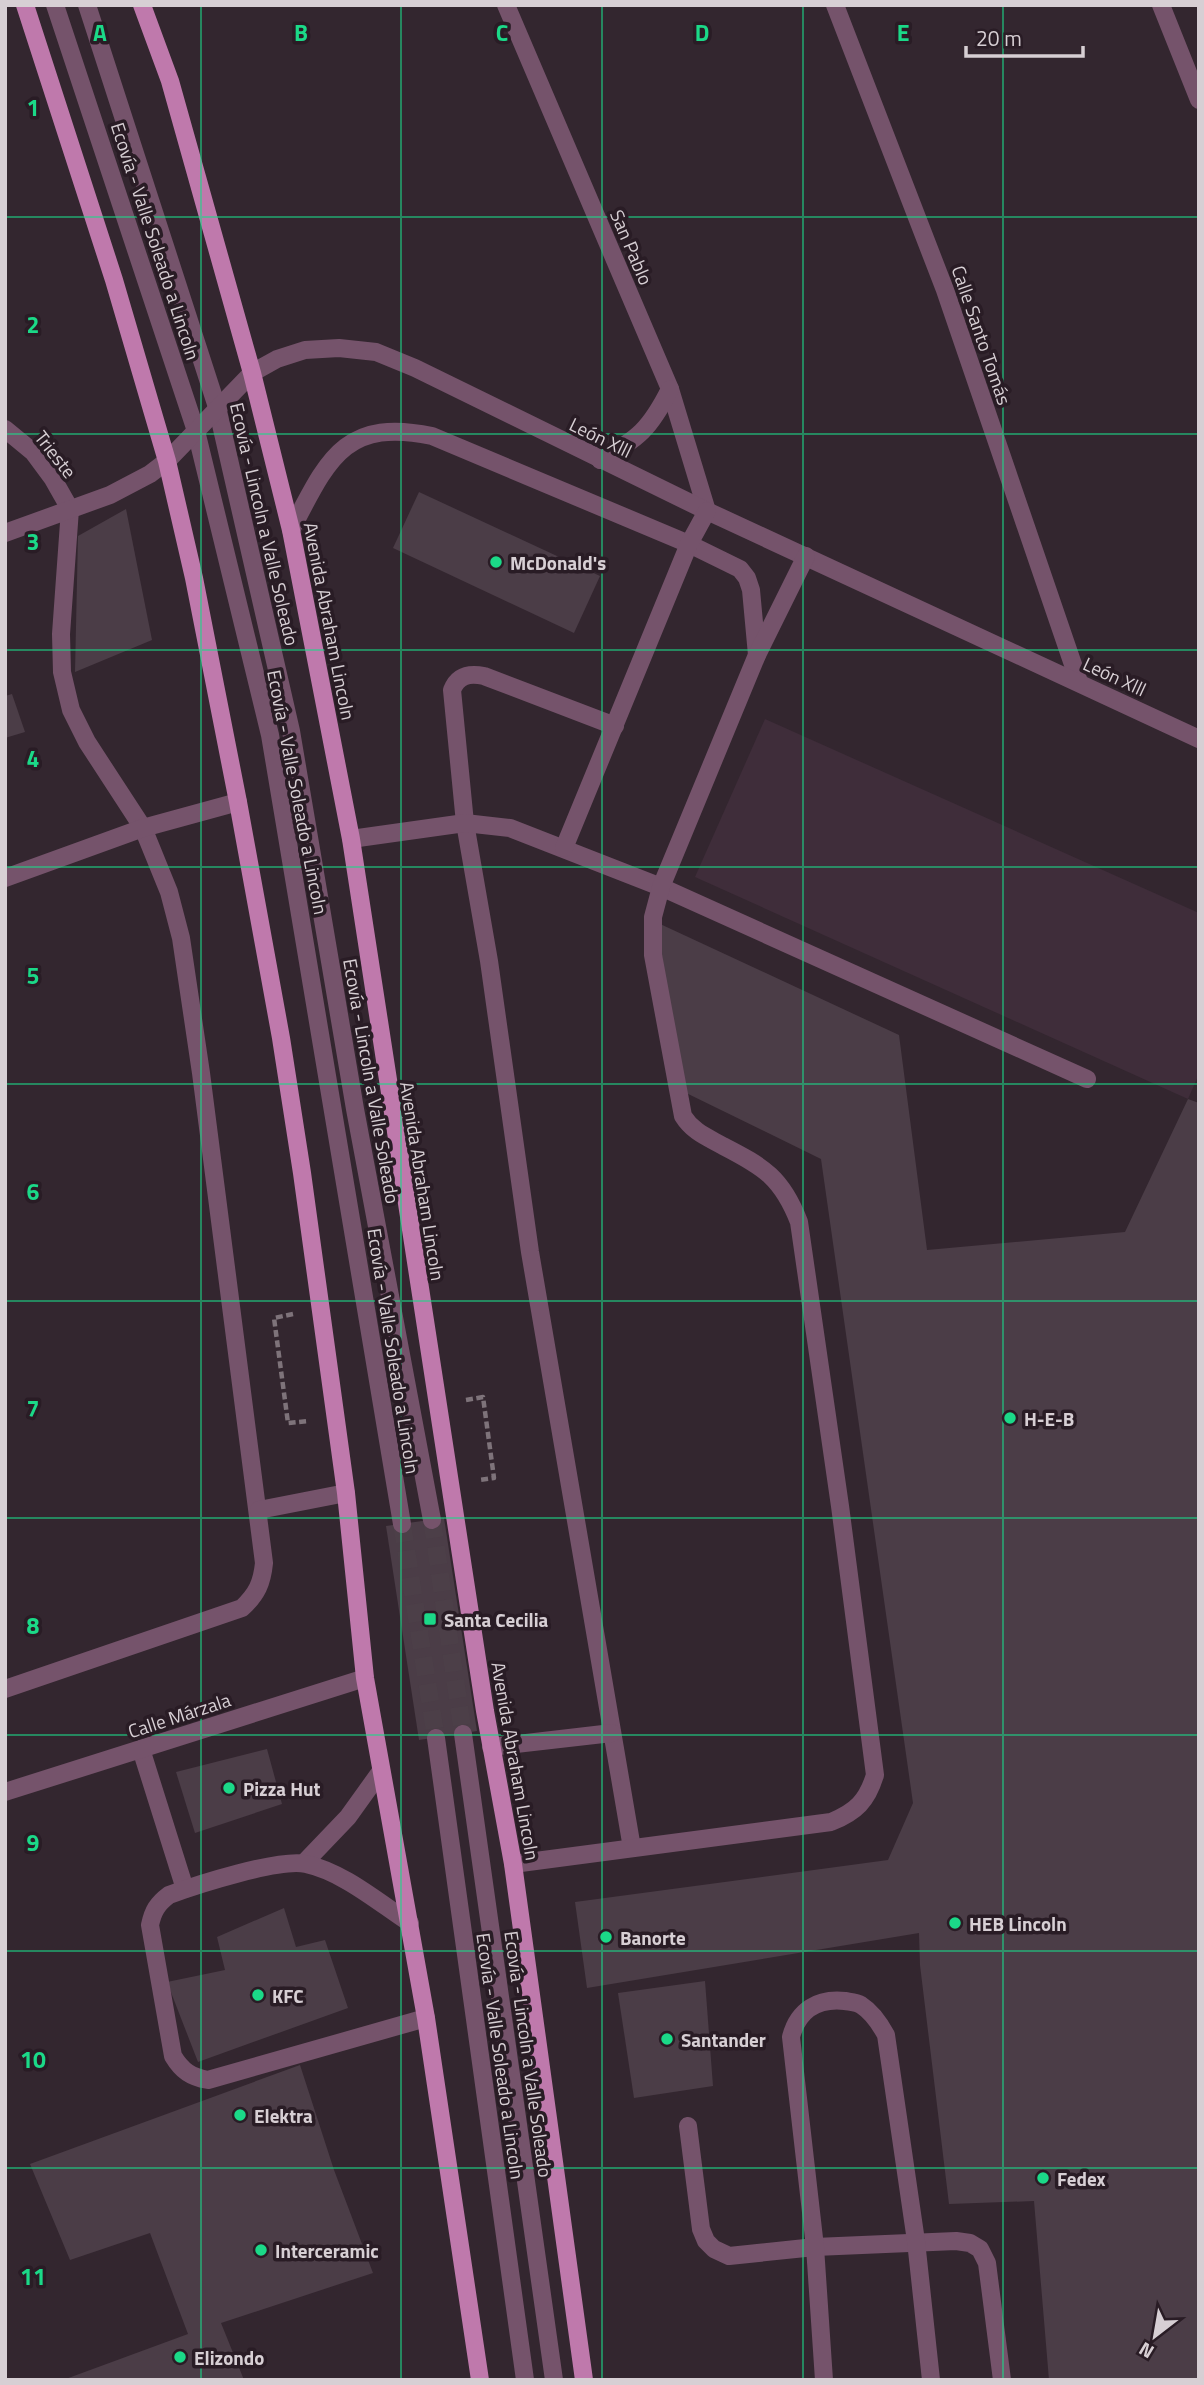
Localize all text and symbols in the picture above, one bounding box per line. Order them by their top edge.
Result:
scale bar [966,14,1083,58]
text: A [93,15,107,50]
text: B [294,15,308,50]
text: C [496,15,508,50]
text: D [695,15,709,50]
text: E [897,15,909,50]
text: 20 m [976,22,1022,54]
text: 1 [27,90,39,125]
street label: Ecovía - Valle Soleado a Lincoln [104,118,208,364]
street label: San Pablo [603,205,661,289]
street label: Calle Santo Tomás [945,261,1019,409]
text: 2 [27,307,39,342]
street label: Ecovía - Lincoln a Valle Soleado [223,400,307,648]
street label: León Xlll [565,409,637,465]
street label: Trieste [28,424,84,484]
street label: Avenida Abraham Lincoln [297,520,363,722]
text: 3 [27,524,39,559]
place label: McDonald's [510,548,606,577]
marker: McDonald's [488,554,504,570]
street label: León Xlll [1079,649,1151,703]
street label: Ecovía - Valle Soleado a Lincoln [260,667,336,917]
text: 4 [27,741,39,776]
street label: Ecovía - Lincoln a Valle Soleado [336,956,408,1206]
text: 5 [27,958,39,993]
street label: Avenida Abraham Lincoln [393,1079,453,1283]
text: 6 [27,1174,40,1209]
street label: Ecovía - Valle Soleado a Lincoln [360,1226,428,1476]
text: 7 [27,1391,39,1426]
place label: H-E-B [1024,1404,1074,1433]
marker: H-E-B [1002,1410,1018,1426]
place label: Santa Cecilia [444,1605,549,1634]
text: 8 [27,1608,40,1643]
marker: Santa Cecilia [422,1611,438,1627]
street label: Avenida Abraham Lincoln [484,1659,548,1863]
street label: Calle Márzala [124,1685,235,1745]
place label: Pizza Hut [243,1774,321,1803]
marker: Pizza Hut [221,1780,237,1796]
text: 9 [27,1825,40,1860]
place label: HEB Lincoln [969,1909,1067,1938]
marker: HEB Lincoln [947,1915,963,1931]
place label: Banorte [620,1923,686,1952]
street label: Ecovía - Lincoln a Valle Soleado [497,1929,561,2179]
marker: Banorte [598,1929,614,1945]
street label: Ecovía - Valle Soleado a Lincoln [469,1931,533,2181]
place label: KFC [272,1981,304,2010]
marker: KFC [250,1987,266,2003]
place label: Santander [681,2025,766,2054]
marker: Santander [659,2031,675,2047]
text: 10 [20,2042,46,2077]
place label: Elektra [254,2101,313,2130]
marker: Elektra [232,2107,248,2123]
place label: Fedex [1057,2164,1106,2193]
marker: Fedex [1035,2170,1051,2186]
place label: Interceramic [275,2236,379,2265]
marker: Interceramic [253,2242,269,2258]
text: 11 [20,2259,46,2294]
north arrow [1120,2301,1190,2371]
text: N [1133,2335,1159,2367]
place label: Elizondo [194,2343,264,2372]
marker: Elizondo [172,2349,188,2365]

